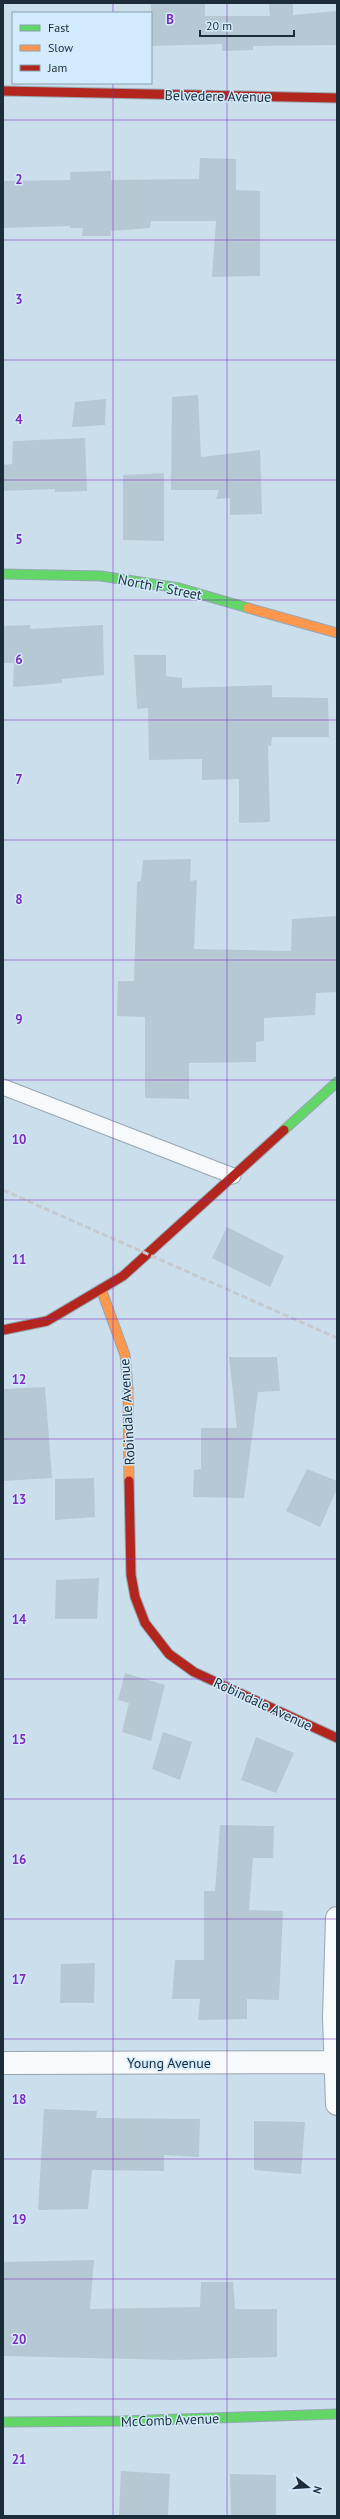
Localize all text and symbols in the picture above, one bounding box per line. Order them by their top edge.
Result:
text: B [166,11,174,28]
legend [12,12,152,84]
scale bar [200,12,294,38]
text: 20 m [206,18,232,33]
text: Fast [48,20,69,35]
text: Slow [48,40,73,55]
text: Jam [47,60,67,75]
street label: Belvedere Avenue [165,86,271,106]
text: 2 [15,171,23,188]
text: 3 [15,291,23,308]
text: 4 [15,411,23,428]
text: 5 [15,531,23,548]
street label: North F Street [117,570,204,604]
text: 6 [15,651,23,668]
text: 7 [15,771,23,788]
text: 8 [15,891,23,908]
text: 9 [15,1011,23,1028]
text: 10 [12,1131,26,1148]
text: 11 [12,1251,26,1268]
street label: Robindale Avenue [115,1358,139,1466]
text: 12 [12,1371,26,1388]
text: 13 [12,1491,26,1508]
text: 14 [12,1611,27,1628]
street label: Robindale Avenue [211,1673,315,1735]
text: 15 [12,1731,26,1748]
text: 16 [12,1851,26,1868]
text: 17 [12,1971,26,1988]
street label: Young Avenue [127,2054,211,2072]
text: 18 [12,2091,26,2108]
text: 19 [12,2211,26,2228]
text: 20 [12,2331,26,2348]
street label: McComb Avenue [121,2409,219,2431]
text: 21 [12,2451,26,2468]
north arrow [288,2467,328,2507]
text: N [310,2484,325,2495]

